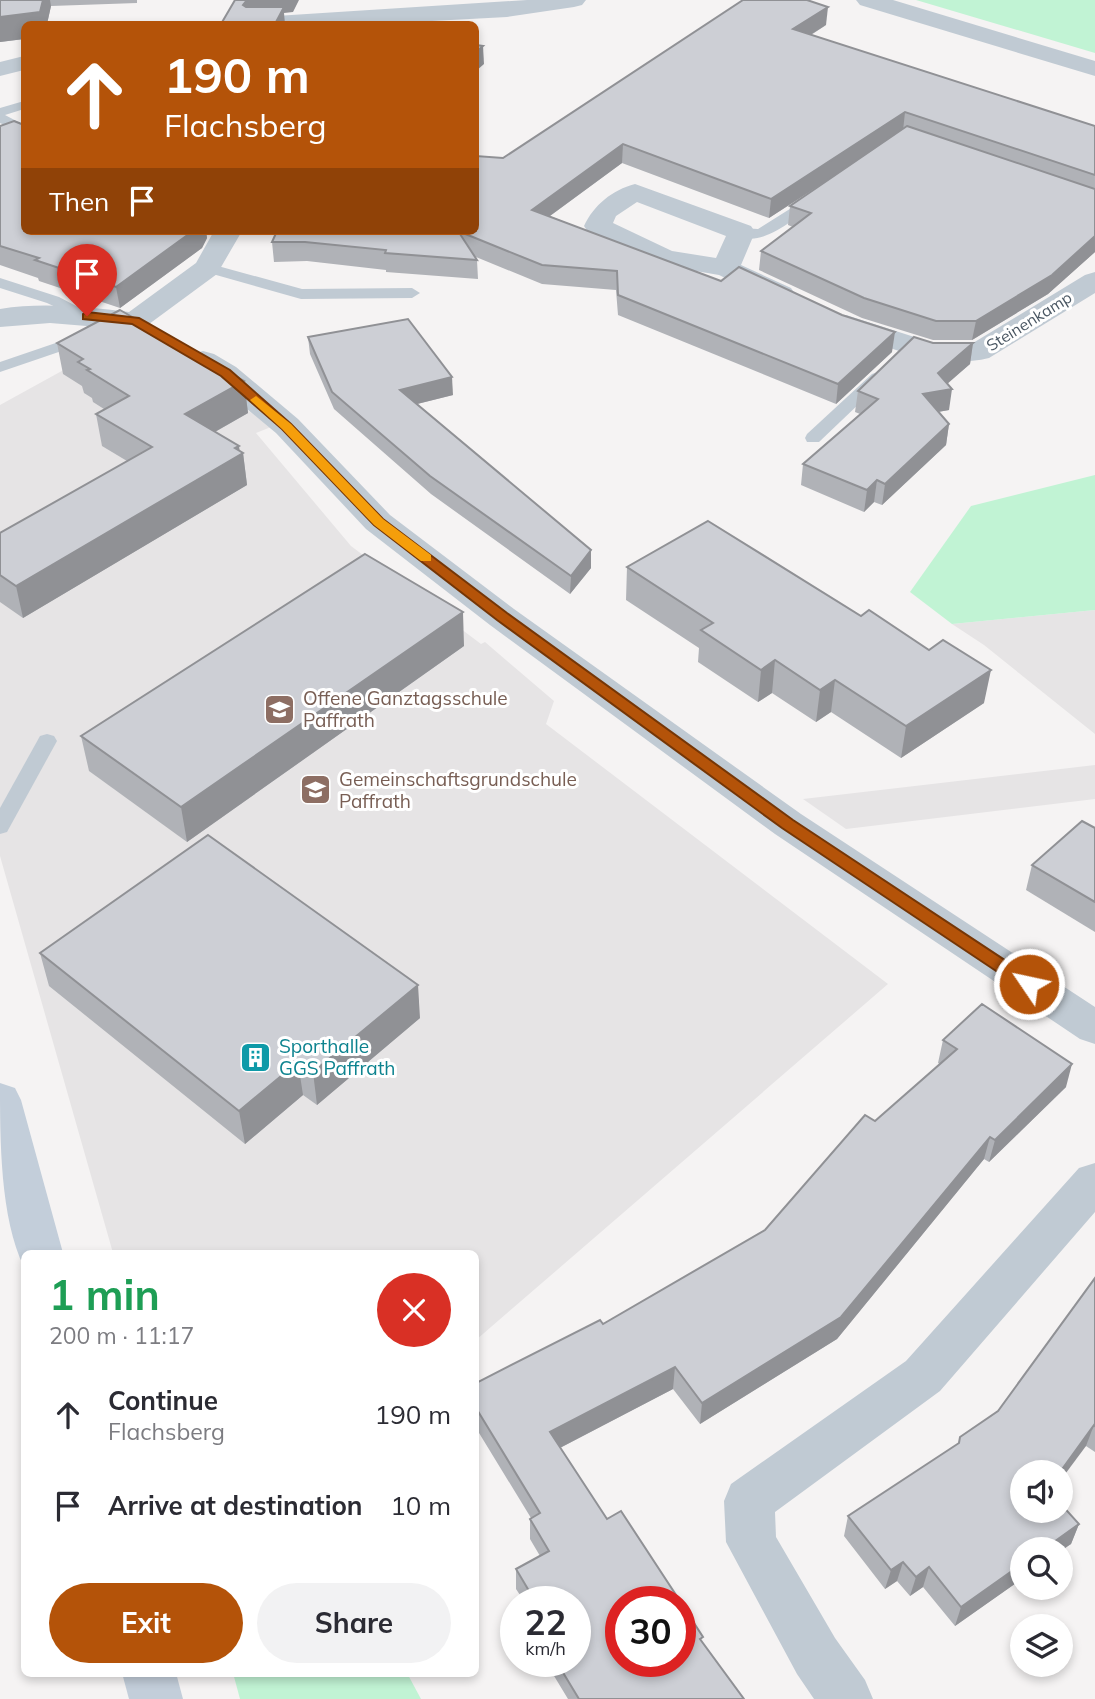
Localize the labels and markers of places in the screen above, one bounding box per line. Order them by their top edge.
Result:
pin [57,244,117,316]
place label: Offene Ganztagsschule Paffrath [303,686,508,732]
school or university icon: Offene Ganztagsschule Paffrath [263,692,297,726]
place label: Gemeinschaftsgrundschule Paffrath [339,767,577,813]
school or university icon: Gemeinschaftsgrundschule Paffrath [299,773,333,807]
place label: Sporthalle GGS Paffrath [279,1034,395,1080]
building icon: Sporthalle GGS Paffrath [239,1040,273,1074]

